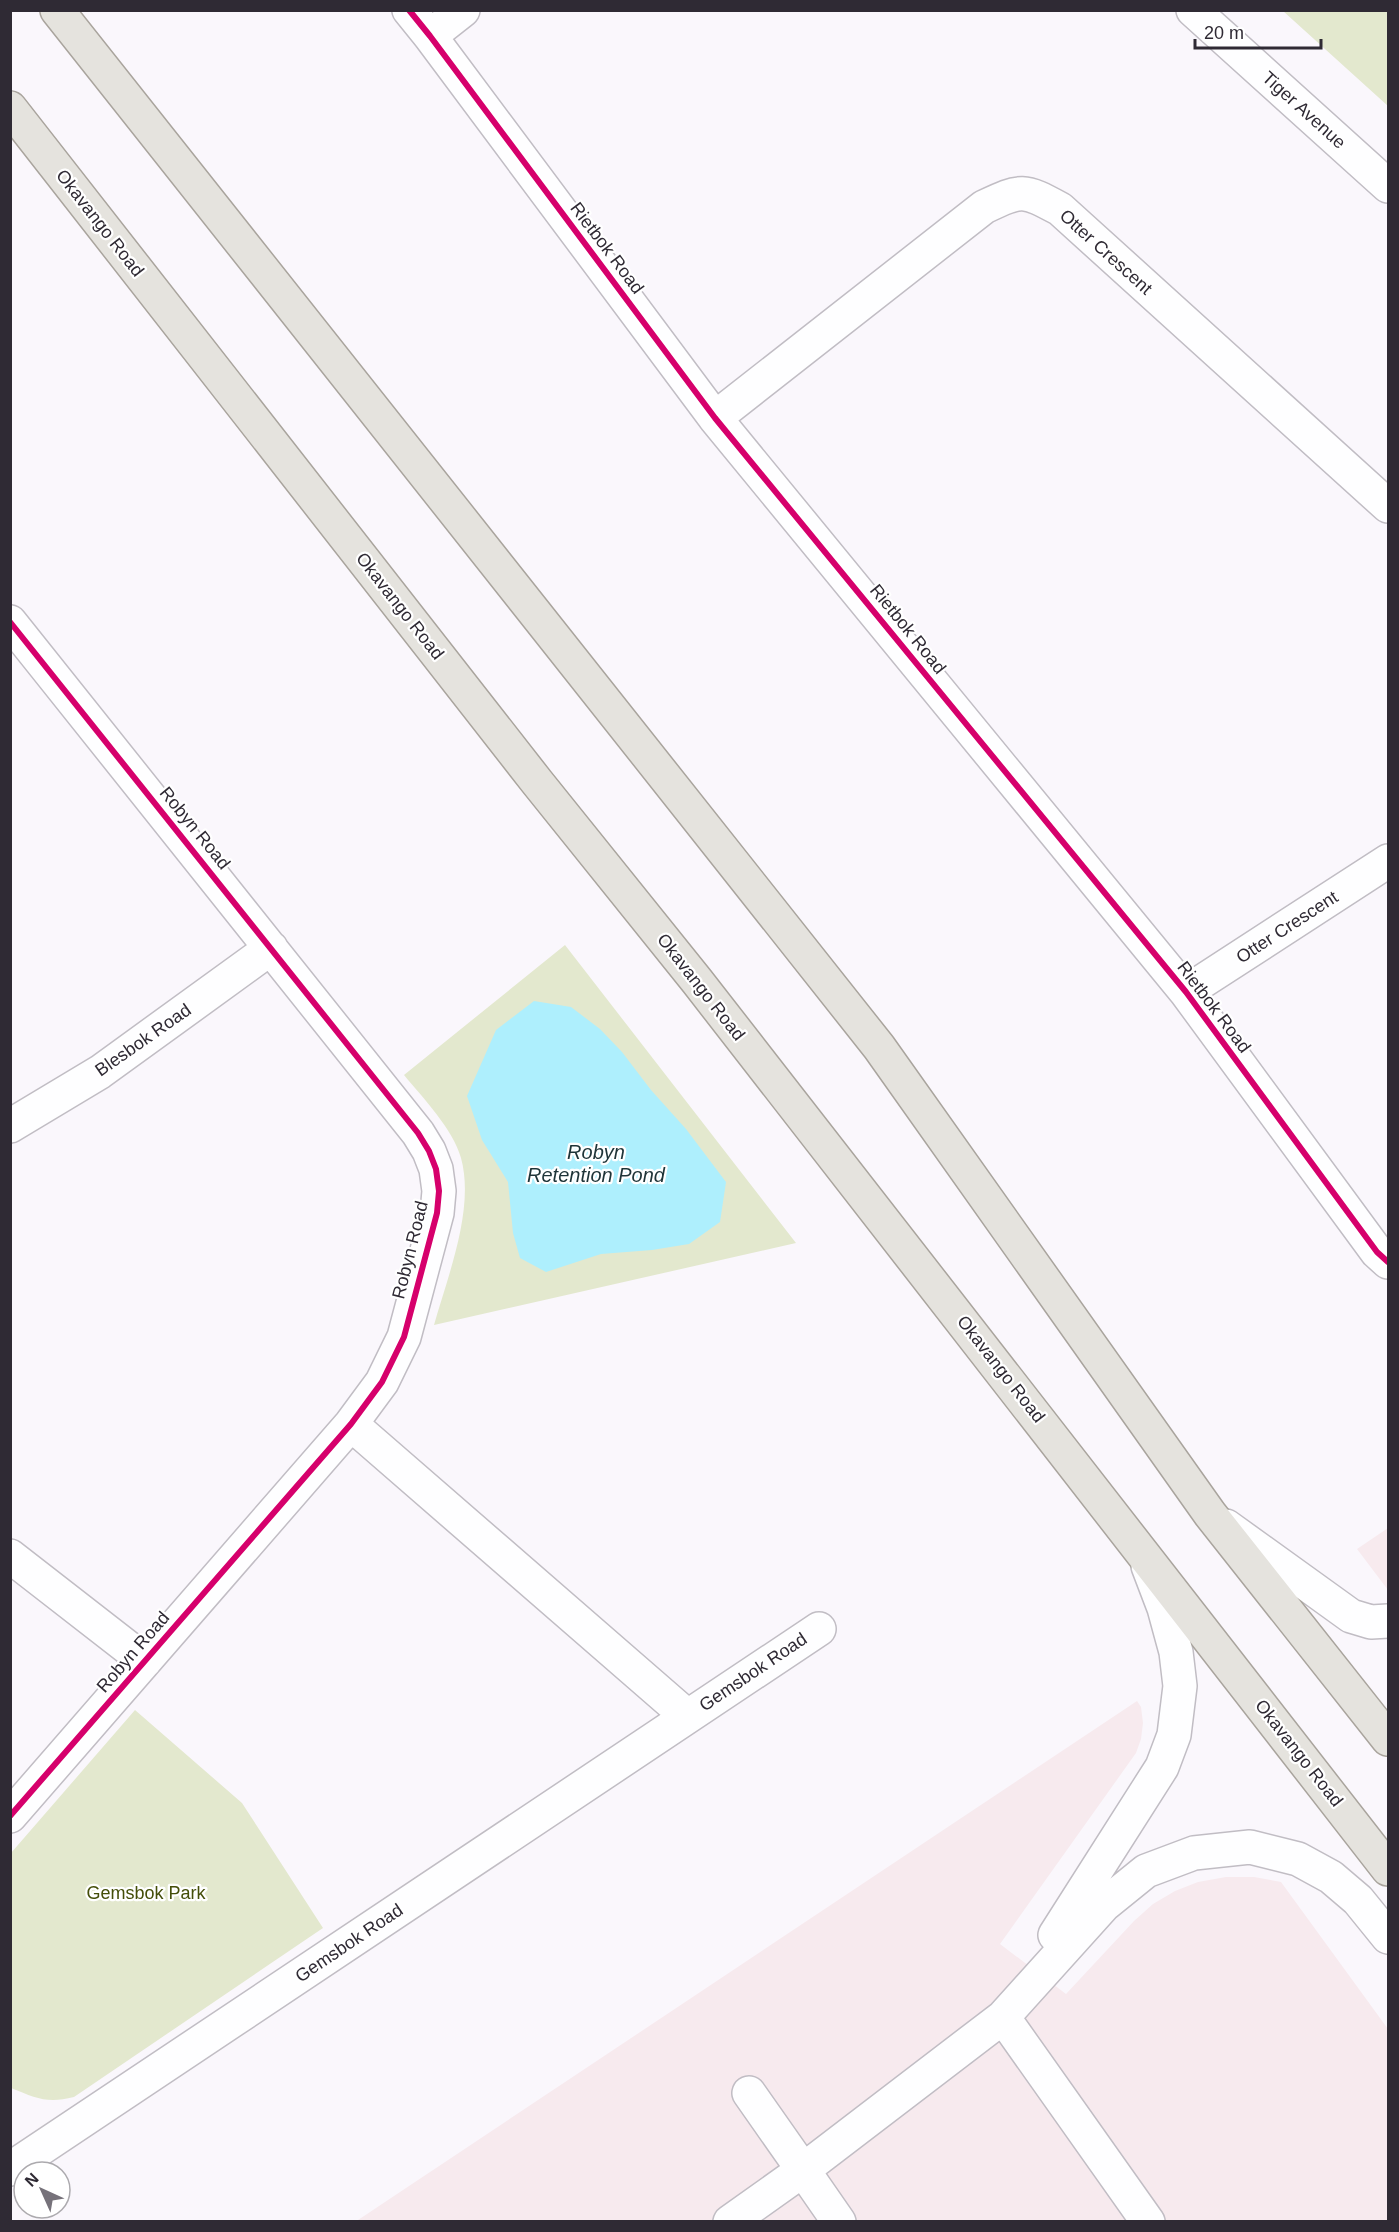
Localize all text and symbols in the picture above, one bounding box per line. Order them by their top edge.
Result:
scale bar [1195,12,1321,50]
text: 20 m [1204,23,1244,43]
street label: Tiger Avenue [1258,67,1350,153]
street label: Okavango Road [52,166,148,280]
street label: Rietbok Road [566,198,648,298]
street label: Otter Crescent [1056,205,1156,299]
street label: Okavango Road [352,549,448,663]
street label: Rietbok Road [866,580,950,678]
street label: Robyn Road [156,783,234,873]
street label: Otter Crescent [1232,887,1342,967]
street label: Okavango Road [653,930,749,1044]
street label: Rietbok Road [1173,957,1255,1057]
street label: Blesbok Road [91,1000,195,1080]
water label: Robyn Retention Pond [527,1141,666,1186]
street label: Robyn Road [388,1199,432,1301]
street label: Okavango Road [953,1312,1049,1426]
street label: Robyn Road [93,1608,173,1696]
street label: Gemsbok Road [696,1629,810,1715]
street label: Okavango Road [1251,1696,1347,1810]
park label: Gemsbok Park [86,1883,207,1903]
street label: Gemsbok Road [292,1900,406,1986]
north arrow [12,2160,72,2220]
text: N [22,2170,42,2190]

